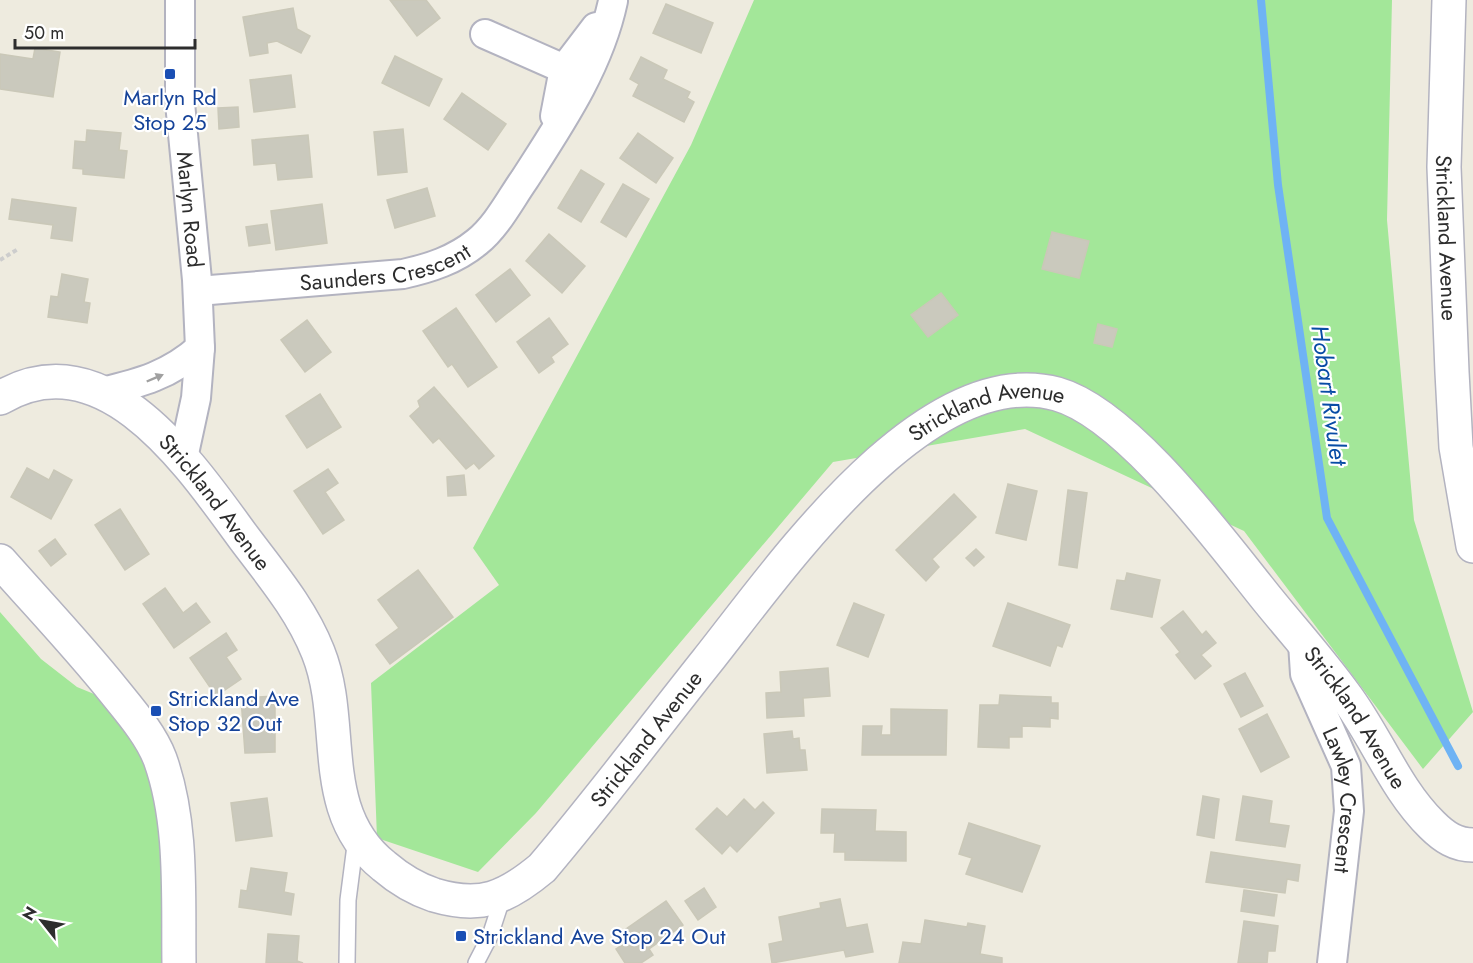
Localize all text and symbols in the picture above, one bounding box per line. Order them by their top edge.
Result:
scale bar [15,12,195,50]
text: 50 m [24,20,64,46]
marker: Marlyn Rd Stop 25 [163,67,177,81]
place label: Marlyn Rd Stop 25 [123,81,217,138]
street label: Marlyn Road [169,150,212,269]
street label: Strickland Avenue [1428,155,1466,321]
street label: Saunders Crescent [298,235,477,299]
water label: Hobart Rivulet [1302,323,1357,469]
one-way arrow [146,373,164,383]
street label: Strickland Avenue [901,374,1069,449]
street label: Strickland Avenue [152,426,279,577]
street label: Strickland Avenue [1297,639,1415,795]
street label: Strickland Avenue [582,664,710,814]
place label: Strickland Ave Stop 32 Out [168,682,299,739]
marker: Strickland Ave Stop 32 Out [149,704,163,718]
street label: Lawley Crescent [1315,722,1365,876]
north arrow [12,891,72,951]
text: N [16,902,43,925]
place label: Strickland Ave Stop 24 Out [473,920,726,952]
marker: Strickland Ave Stop 24 Out [454,929,468,943]

